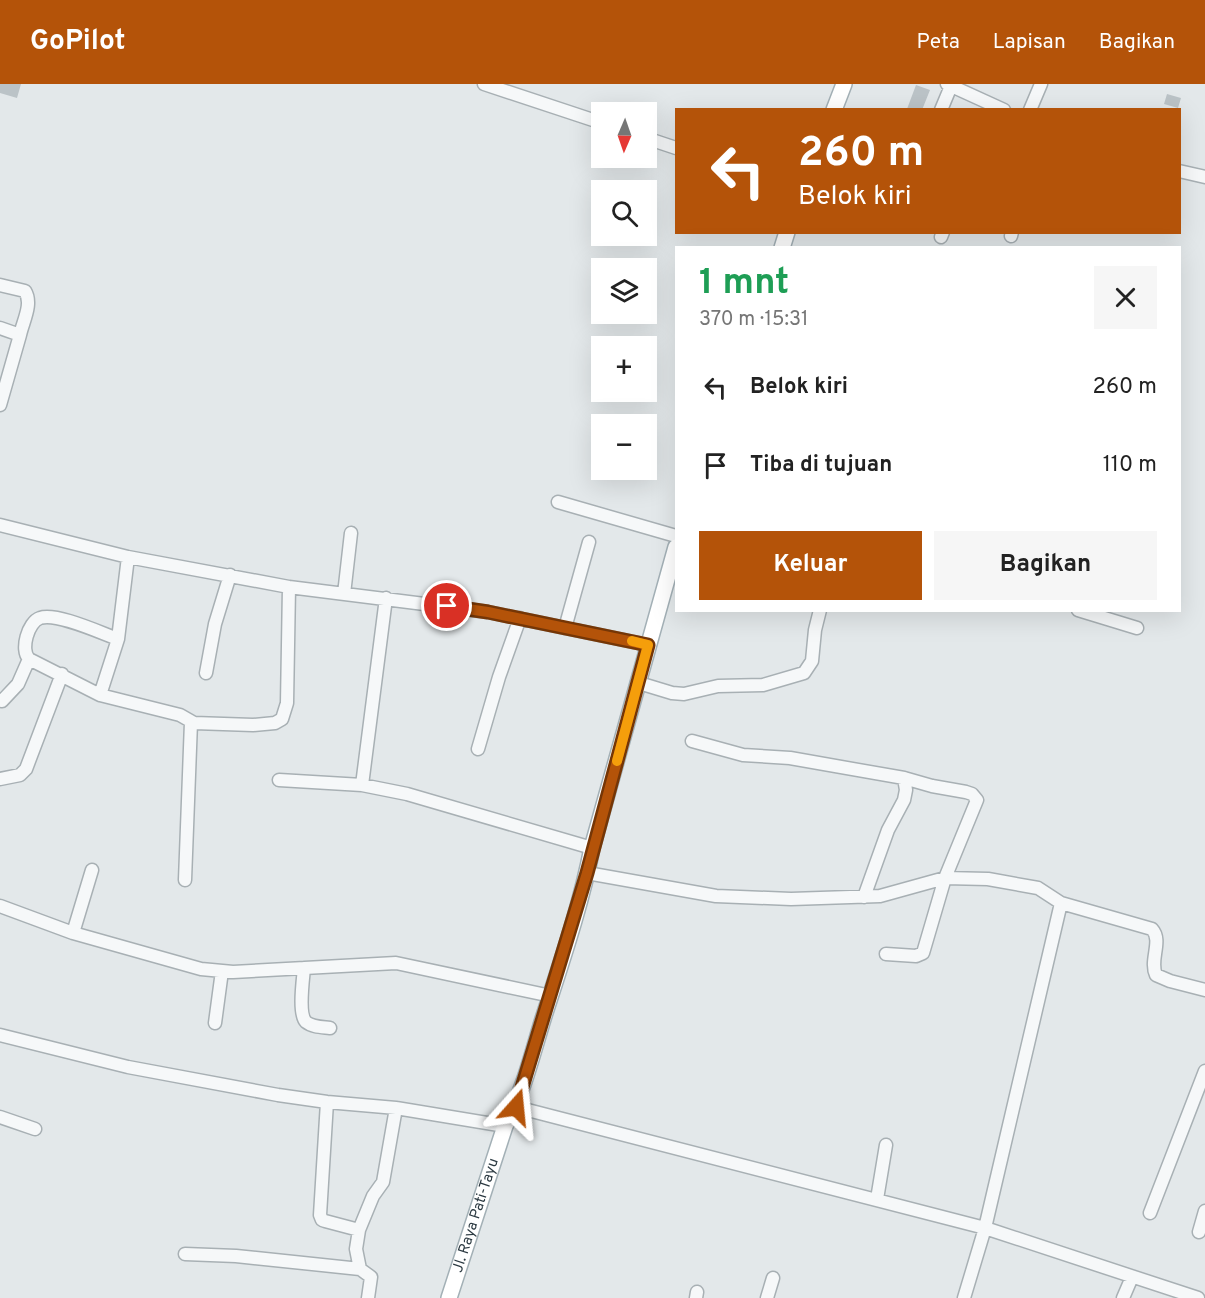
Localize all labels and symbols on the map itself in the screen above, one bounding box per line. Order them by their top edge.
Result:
north arrow [591,102,657,168]
pin [421,580,472,631]
position arrow [484,1075,548,1139]
street label: Jl. Raya Pati-Tayu [448,1156,503,1275]

